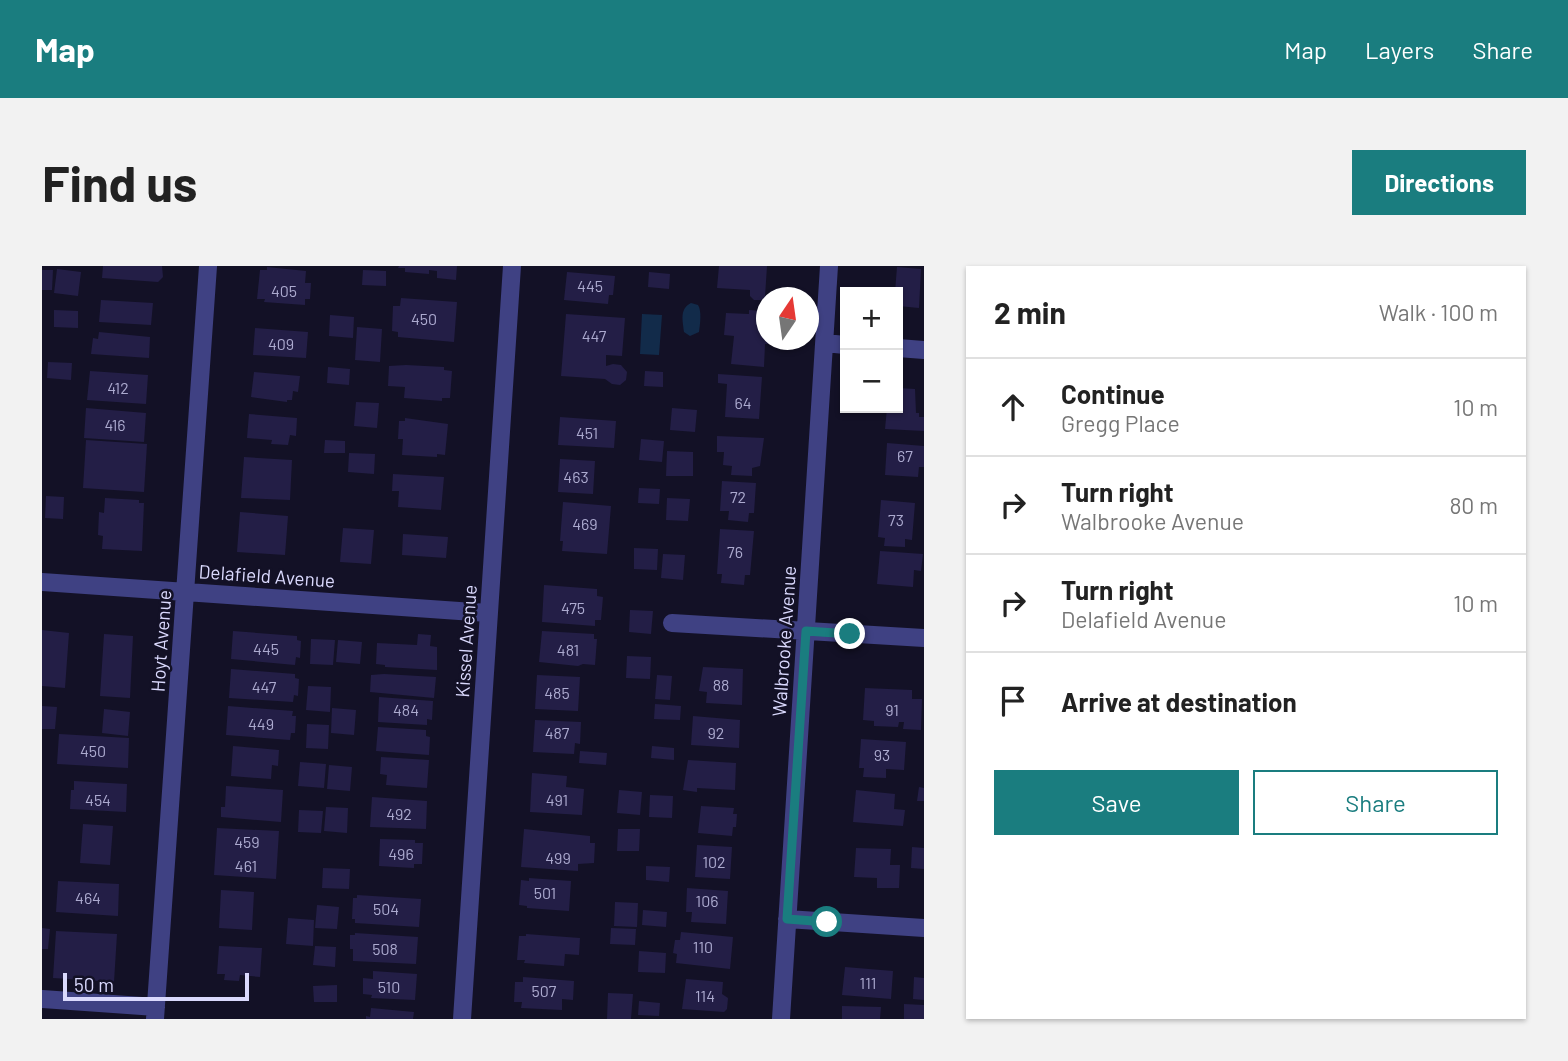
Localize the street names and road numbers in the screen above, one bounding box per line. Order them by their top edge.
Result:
street label: Delafield Avenue [198,559,336,592]
street label: Walbrooke Avenue [767,565,800,717]
street label: Kissel Avenue [450,584,481,698]
street label: Hoyt Avenue [145,589,176,693]

